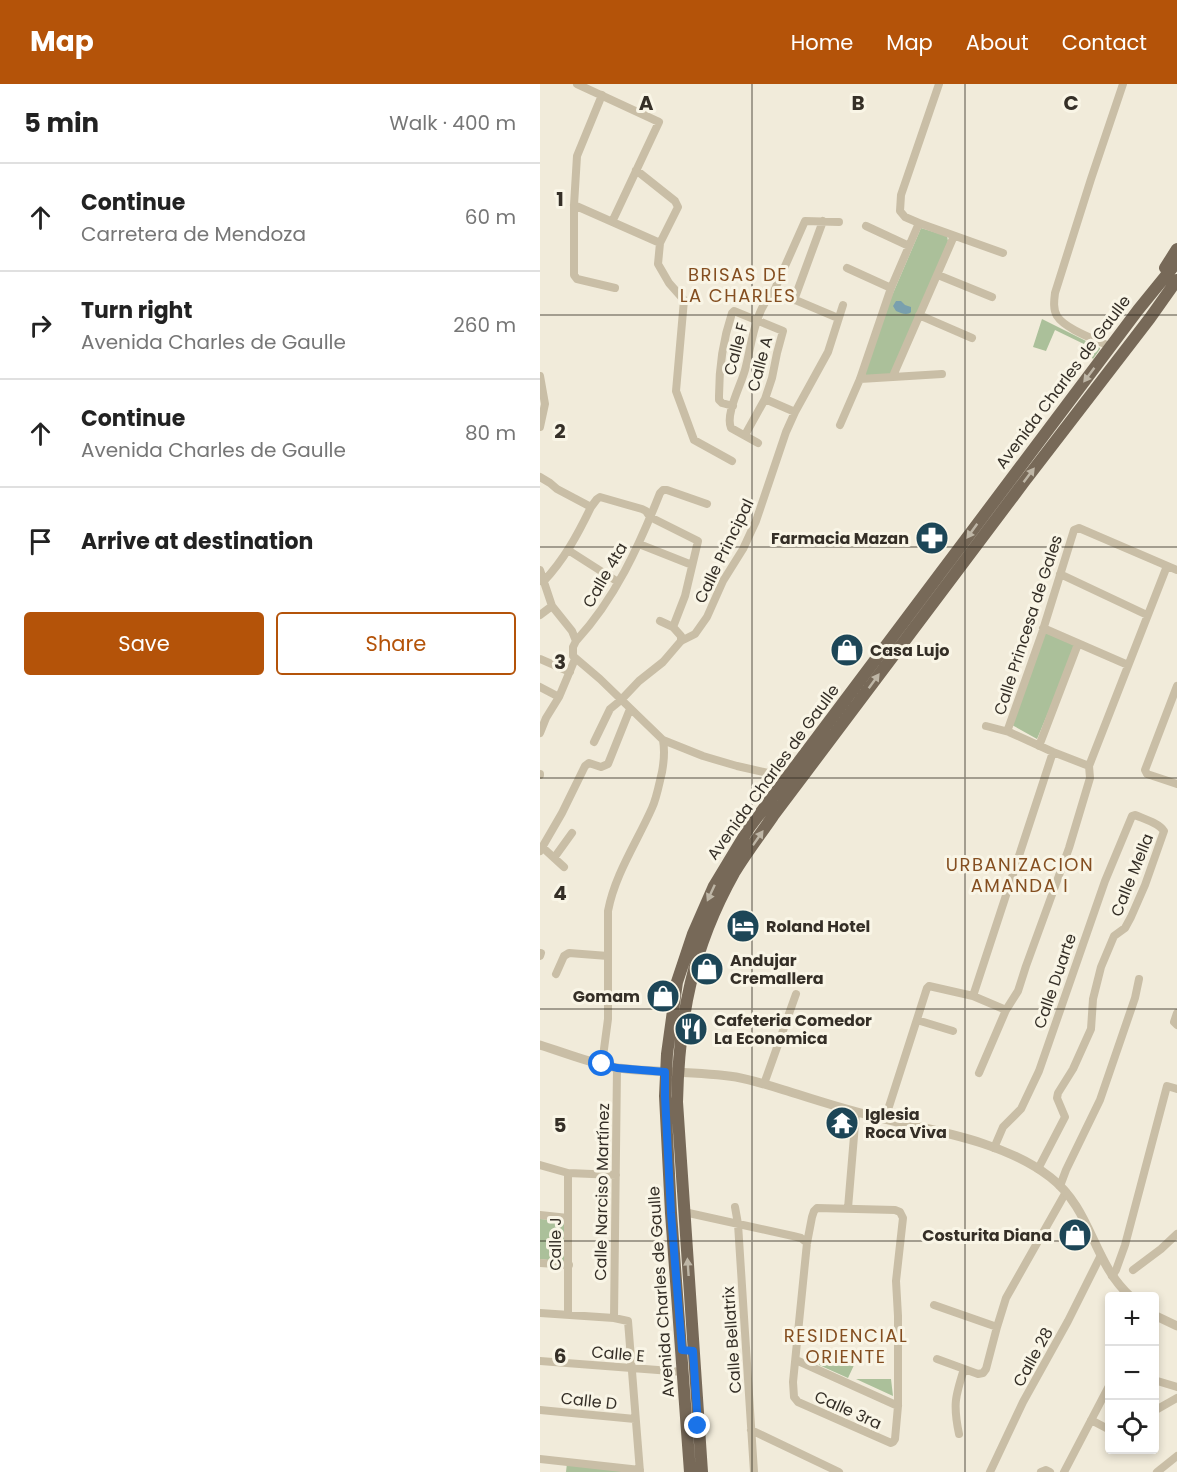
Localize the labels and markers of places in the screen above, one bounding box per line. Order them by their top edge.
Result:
pharmacy icon: Farmacia Mazan [914,520,950,556]
place label: Farmacia Mazan [771,527,909,550]
shop icon: Casa Lujo [829,632,865,668]
place label: Casa Lujo [870,639,950,662]
hotel icon: Roland Hotel [725,908,761,944]
place label: Roland Hotel [766,915,870,938]
place label: Andujar Cremallera [730,949,824,990]
shop icon: Andujar Cremallera [689,951,725,987]
shop icon: Gomam [645,978,681,1014]
place label: Gomam [573,985,640,1008]
place label: Cafeteria Comedor La Economica [714,1009,872,1050]
restaurant icon: Cafeteria Comedor La Economica [673,1011,709,1047]
place label: Iglesia Roca Viva [865,1103,947,1144]
temple icon: Iglesia Roca Viva [824,1105,860,1141]
shop icon: Costurita Diana [1057,1217,1093,1253]
place label: Costurita Diana [922,1224,1052,1247]

